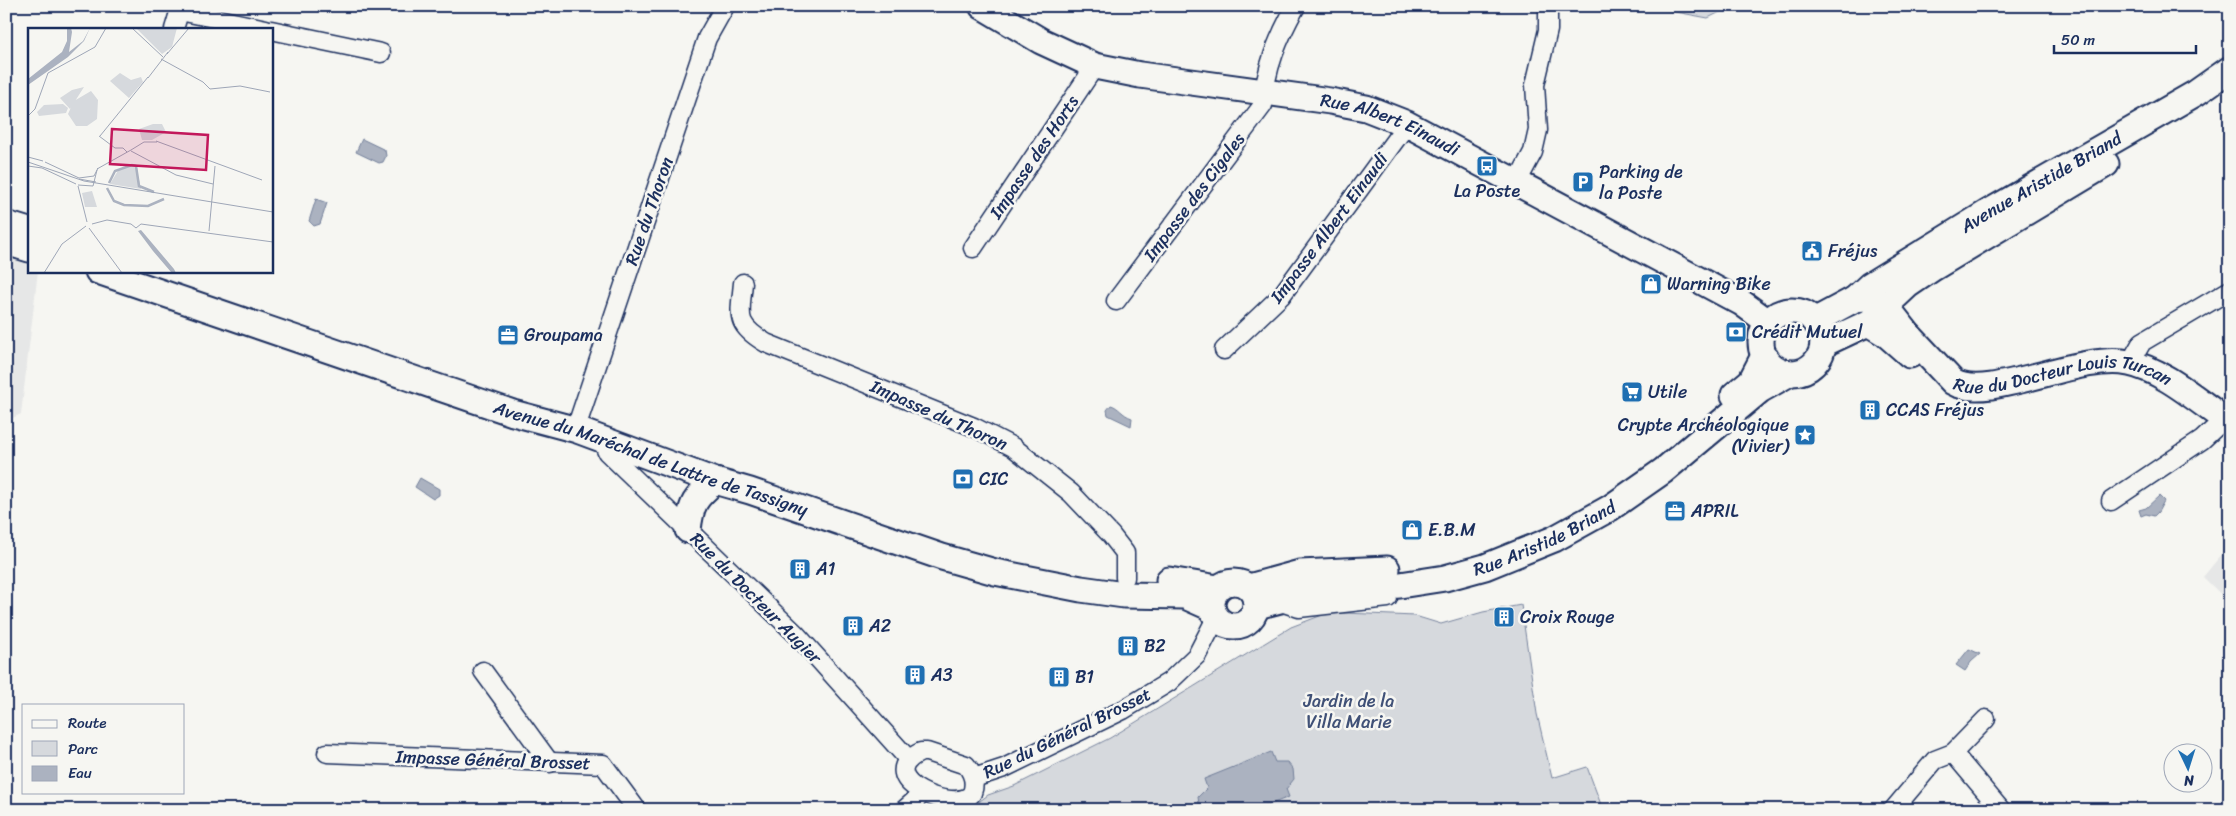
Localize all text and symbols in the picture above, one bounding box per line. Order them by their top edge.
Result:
scale bar [2054,22,2196,54]
text: 50 m [2061,27,2096,53]
inset map [28,28,272,272]
street label: Rue Albert Einaudi [1318,84,1466,166]
street label: Impasse des Horts [980,88,1088,226]
street label: Avenue Aristide Briand [1953,122,2129,242]
street label: Impasse des Cigales [1134,125,1254,269]
street label: Impasse Albert Einaudi [1261,145,1397,311]
street label: Rue du Thoron [615,152,683,270]
bus stop icon: La Poste [1475,154,1499,178]
place label: Parking de la Poste [1599,156,1683,209]
parking icon: Parking de la Poste [1571,170,1595,194]
place label: La Poste [1454,175,1521,207]
place label: Fréjus [1828,235,1878,267]
public building icon: Fréjus [1800,239,1824,263]
place label: Warning Bike [1667,268,1771,300]
shop icon: Warning Bike [1639,272,1663,296]
place label: Crédit Mutuel [1752,316,1863,348]
place label: Groupama [524,319,603,351]
bank icon: Crédit Mutuel [1724,320,1748,344]
office icon: Groupama [496,323,520,347]
street label: Rue du Docteur Louis Turcan [1949,345,2179,403]
street label: Impasse du Thoron [864,370,1013,460]
place label: Utile [1648,376,1687,408]
supermarket icon: Utile [1620,380,1644,404]
street label: Avenue du Maréchal de Lattre de Tassigny [488,391,813,526]
place label: CCAS Fréjus [1886,394,1985,426]
building icon: CCAS Fréjus [1858,398,1882,422]
place label: Crypte Archéologique (Vivier) [1618,409,1791,462]
place icon: Crypte Archéologique (Vivier) [1793,423,1817,447]
place label: CIC [979,463,1009,495]
bank icon: CIC [951,467,975,491]
street label: Rue Aristide Briand [1470,491,1623,585]
place label: APRIL [1690,495,1739,527]
office icon: APRIL [1663,499,1687,523]
place label: E.B.M [1428,514,1476,546]
shop icon: E.B.M [1400,518,1424,542]
street label: Rue du Docteur Augier [682,524,831,673]
place label: A1 [815,553,836,585]
building icon: A1 [788,557,812,581]
place label: Croix Rouge [1520,601,1614,633]
building icon: Croix Rouge [1492,605,1516,629]
place label: A2 [868,610,891,642]
building icon: A2 [841,614,865,638]
place label: B2 [1144,630,1166,662]
building icon: B2 [1116,634,1140,658]
place label: A3 [930,659,953,691]
place label: B1 [1075,661,1094,693]
building icon: A3 [903,663,927,687]
building icon: B1 [1047,665,1071,689]
street label: Rue du Général Brosset [977,678,1157,788]
park label: Jardin de la Villa Marie [1303,685,1394,738]
legend [22,704,185,794]
text: Route [68,710,107,736]
text: Parc [68,736,98,762]
street label: Impasse Général Brosset [394,741,591,779]
north arrow [2164,744,2214,794]
text: Eau [68,760,92,786]
text: N [2183,768,2196,793]

